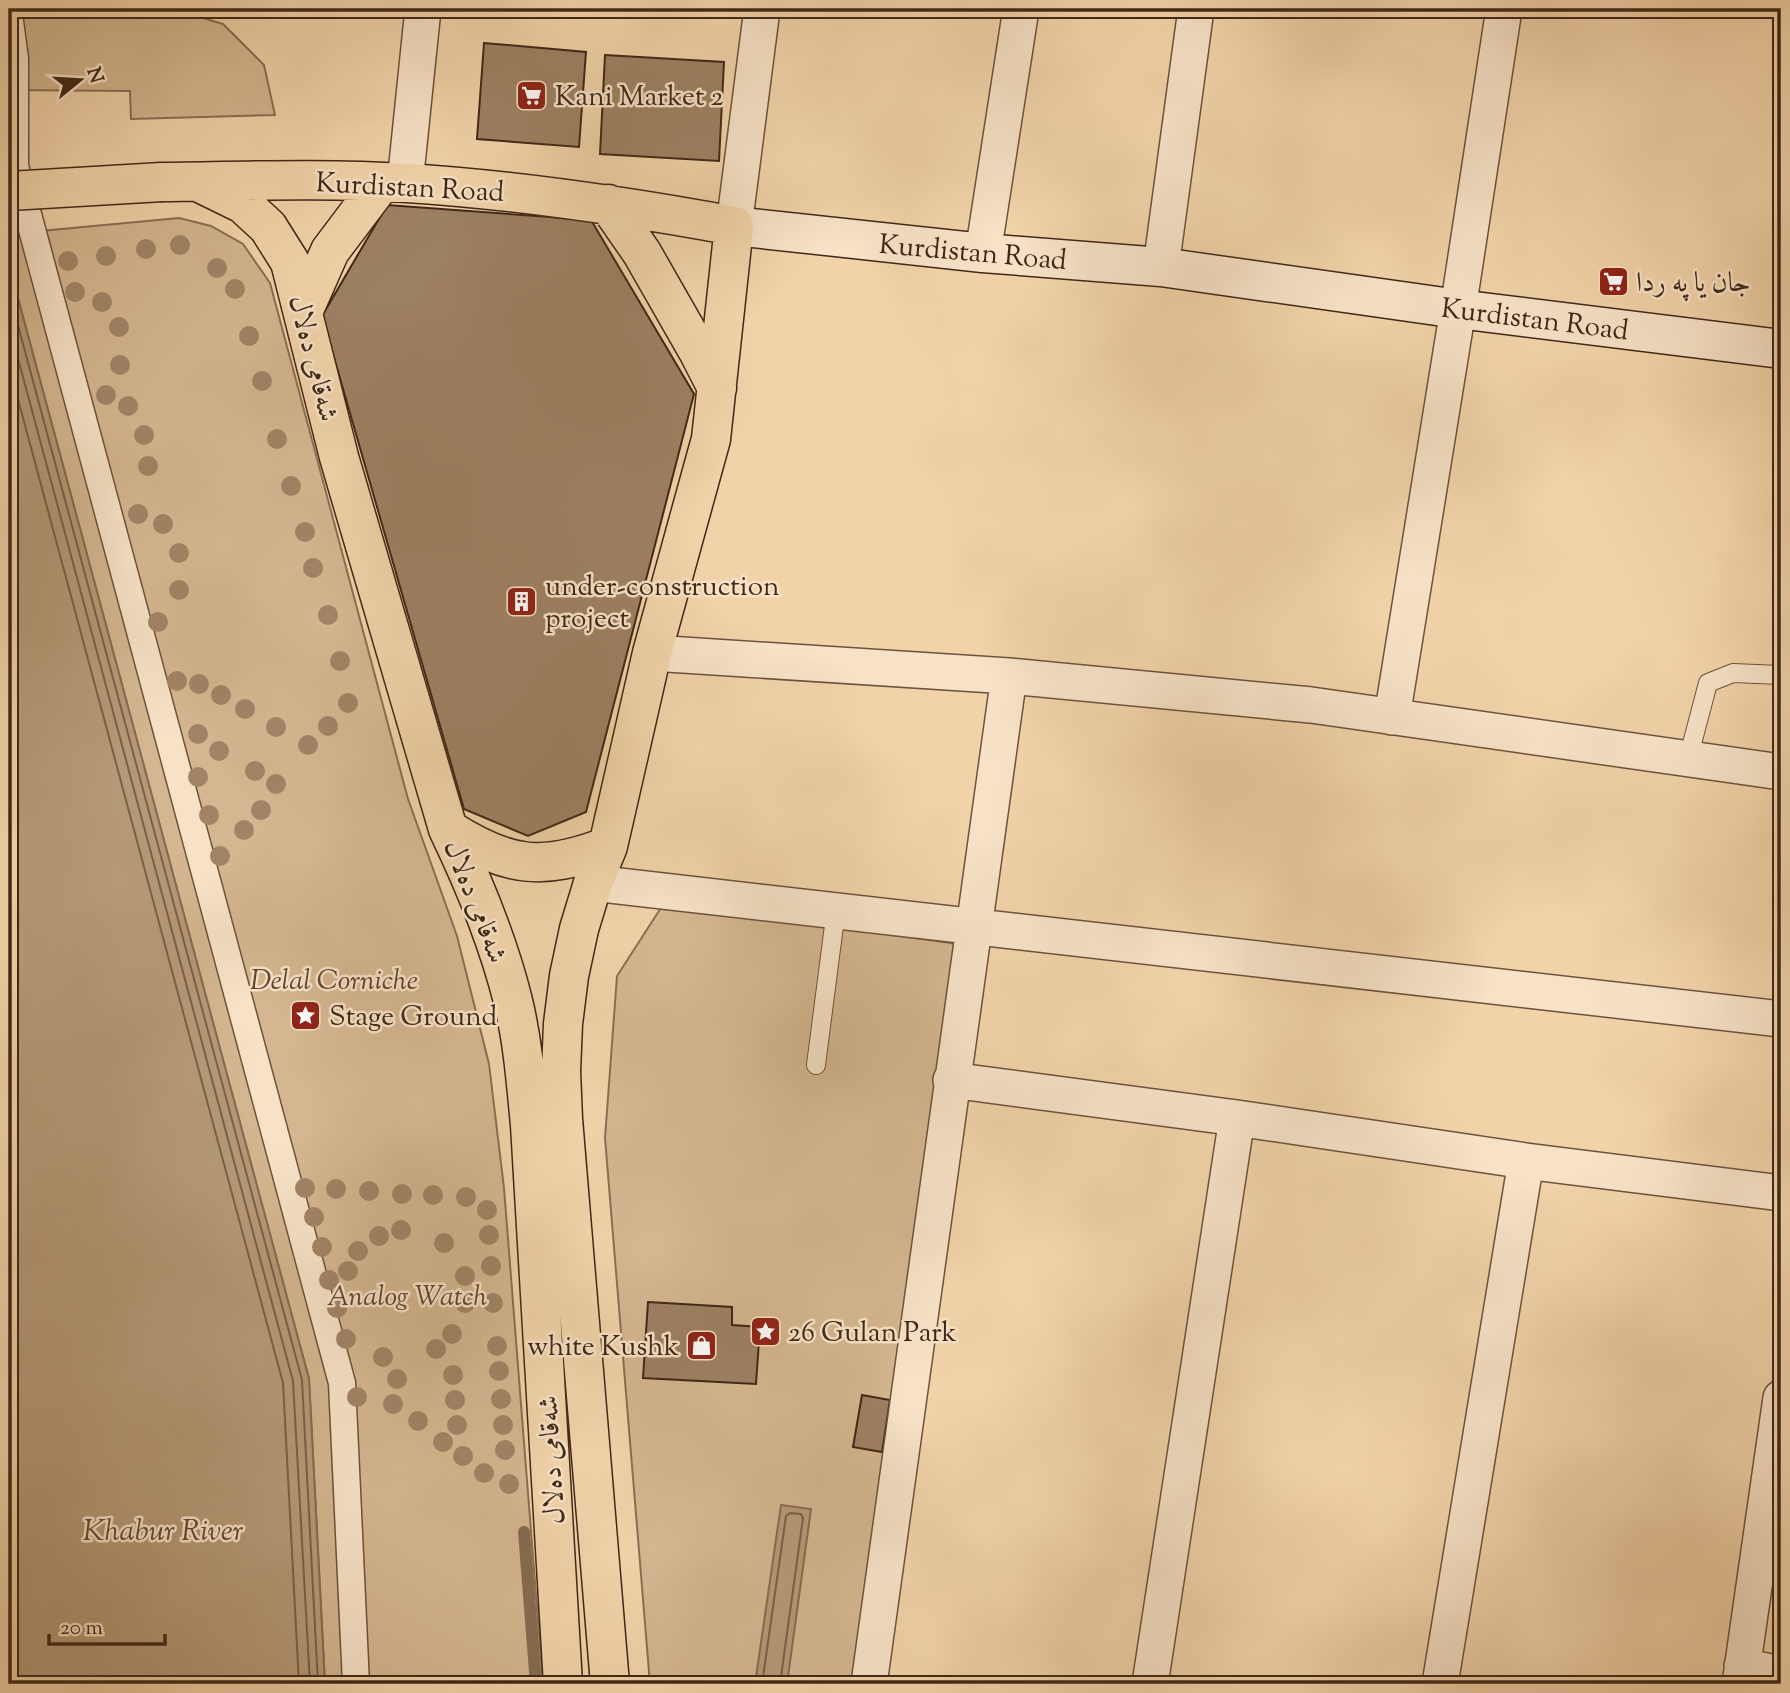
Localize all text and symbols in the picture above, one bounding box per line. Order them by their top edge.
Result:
north arrow [46,46,116,116]
text: N [79,64,109,87]
supermarket icon: Kani Market 2 [515,78,549,112]
place label: Kani Market 2 [555,78,724,118]
street label: Kurdistan Road [315,164,505,214]
street label: Kurdistan Road [877,226,1069,282]
supermarket icon: جان يا په ردا [1596,264,1630,298]
place label: جان يا په ردا [1636,264,1751,304]
street label: Kurdistan Road [1439,290,1631,352]
street label: شەقامی دەلال [277,291,347,426]
place label: under-construction project [545,568,780,640]
building icon: under-construction project [505,584,539,618]
street label: شەقامی دەلال [432,835,516,970]
park label: Delal Corniche [250,962,418,1002]
place icon: Stage Ground [289,998,323,1032]
place label: Stage Ground [329,998,497,1038]
park label: Analog Watch [327,1278,487,1318]
place icon: 26 Gulan Park [748,1314,782,1348]
place label: 26 Gulan Park [788,1314,957,1354]
place label: white Kushk [527,1328,679,1368]
shop icon: white Kushk [685,1328,719,1362]
street label: شەقامی دەلال [530,1394,576,1525]
water label: Khabur River [83,1511,244,1554]
scale bar [49,1602,164,1646]
text: 20 m [60,1614,103,1644]

